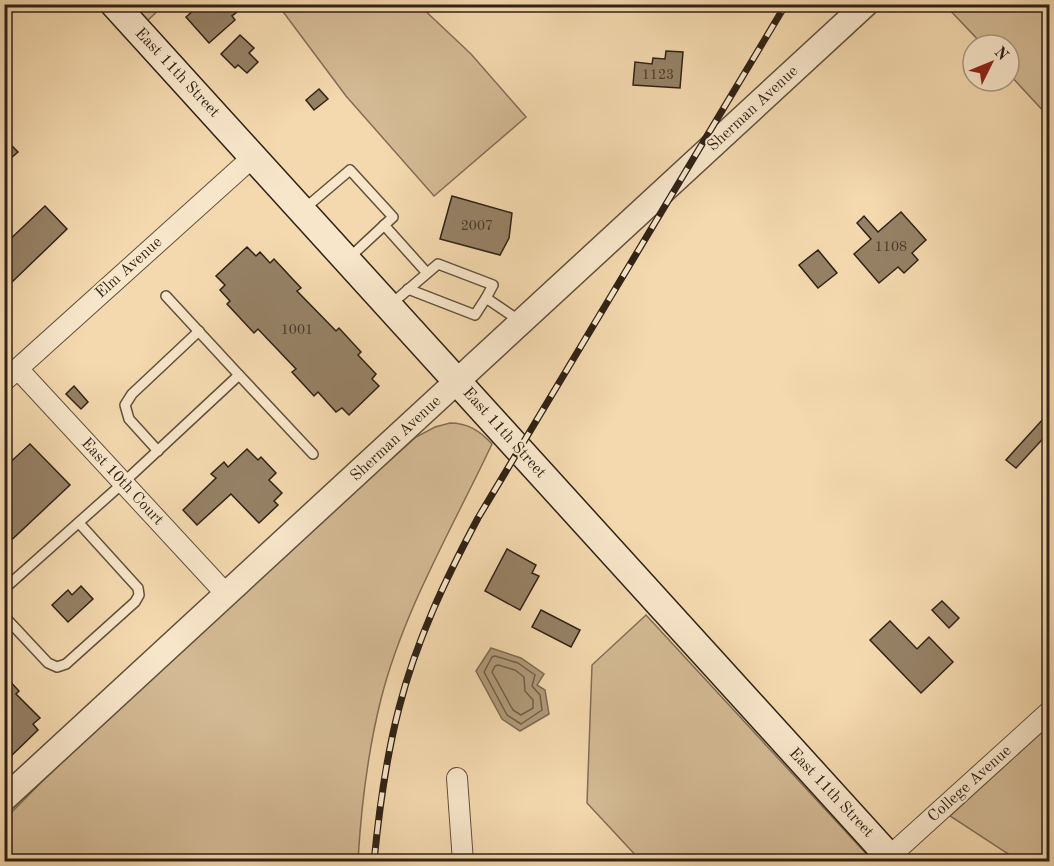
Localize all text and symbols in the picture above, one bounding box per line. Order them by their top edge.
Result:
street label: East 11th Street [132,25,223,121]
north arrow [961,33,1021,93]
text: N [990,44,1011,65]
street label: Sherman Avenue [705,63,801,155]
house number: 1123 [642,68,674,82]
house number: 2007 [461,219,493,233]
street label: Elm Avenue [93,234,165,302]
house number: 1108 [875,240,907,254]
house number: 1001 [281,323,313,337]
street label: East 11th Street [459,385,549,482]
street label: Sherman Avenue [348,393,444,485]
street label: East 10th Court [78,435,167,529]
street label: College Avenue [925,743,1015,825]
street label: East 11th Street [786,745,877,841]

